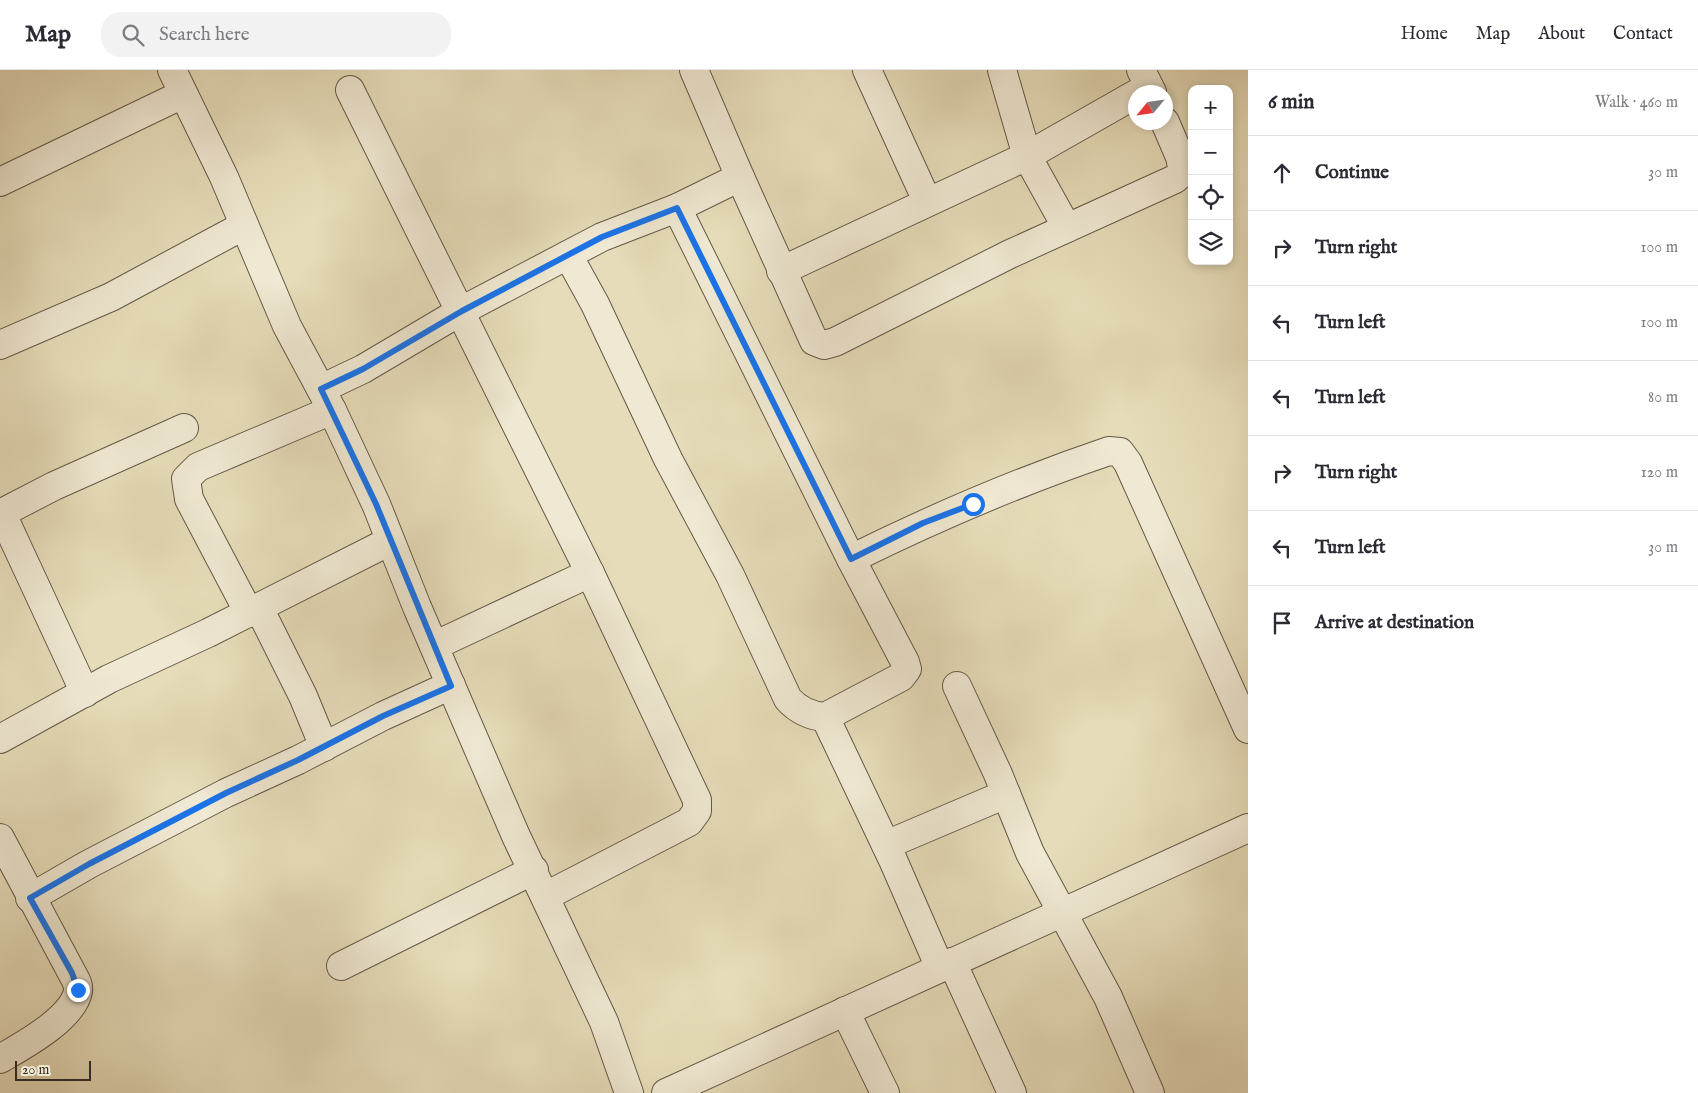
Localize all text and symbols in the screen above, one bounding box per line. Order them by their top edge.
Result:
search box [101,12,451,57]
text: Map [25,19,71,50]
icon: search [119,21,147,49]
text: Search here [159,23,250,47]
text: Home [1401,23,1448,46]
text: Map [1476,23,1510,46]
text: About [1538,23,1585,46]
text: Contact [1613,23,1673,46]
north arrow [1128,85,1173,130]
map controls [1188,85,1233,265]
button: + [1188,85,1233,130]
text: 6 min [1268,89,1314,116]
text: Walk · 460 m [1595,93,1678,113]
button: − [1188,130,1233,175]
icon: ahead [1268,159,1296,187]
text: Continue [1315,161,1389,185]
text: 30 m [1648,163,1678,183]
button: locate [1188,175,1233,220]
button: layers [1188,220,1233,265]
icon: right [1268,234,1296,262]
text: Turn right [1315,236,1397,260]
text: 100 m [1641,238,1678,258]
icon: left [1268,309,1296,337]
text: Turn left [1315,311,1386,335]
text: 100 m [1641,313,1678,333]
icon: left [1268,384,1296,412]
text: Turn left [1315,386,1386,410]
text: 80 m [1648,388,1678,408]
icon: right [1268,459,1296,487]
text: Turn right [1315,461,1397,485]
text: 120 m [1641,463,1678,483]
route start [962,493,985,516]
icon: left [1268,534,1296,562]
text: Turn left [1315,536,1386,560]
text: 30 m [1648,538,1678,558]
icon: arrive [1268,609,1296,637]
text: Arrive at destination [1315,611,1474,635]
route end [67,979,90,1002]
scale bar [15,1058,91,1081]
text: 20 m [22,1061,49,1079]

